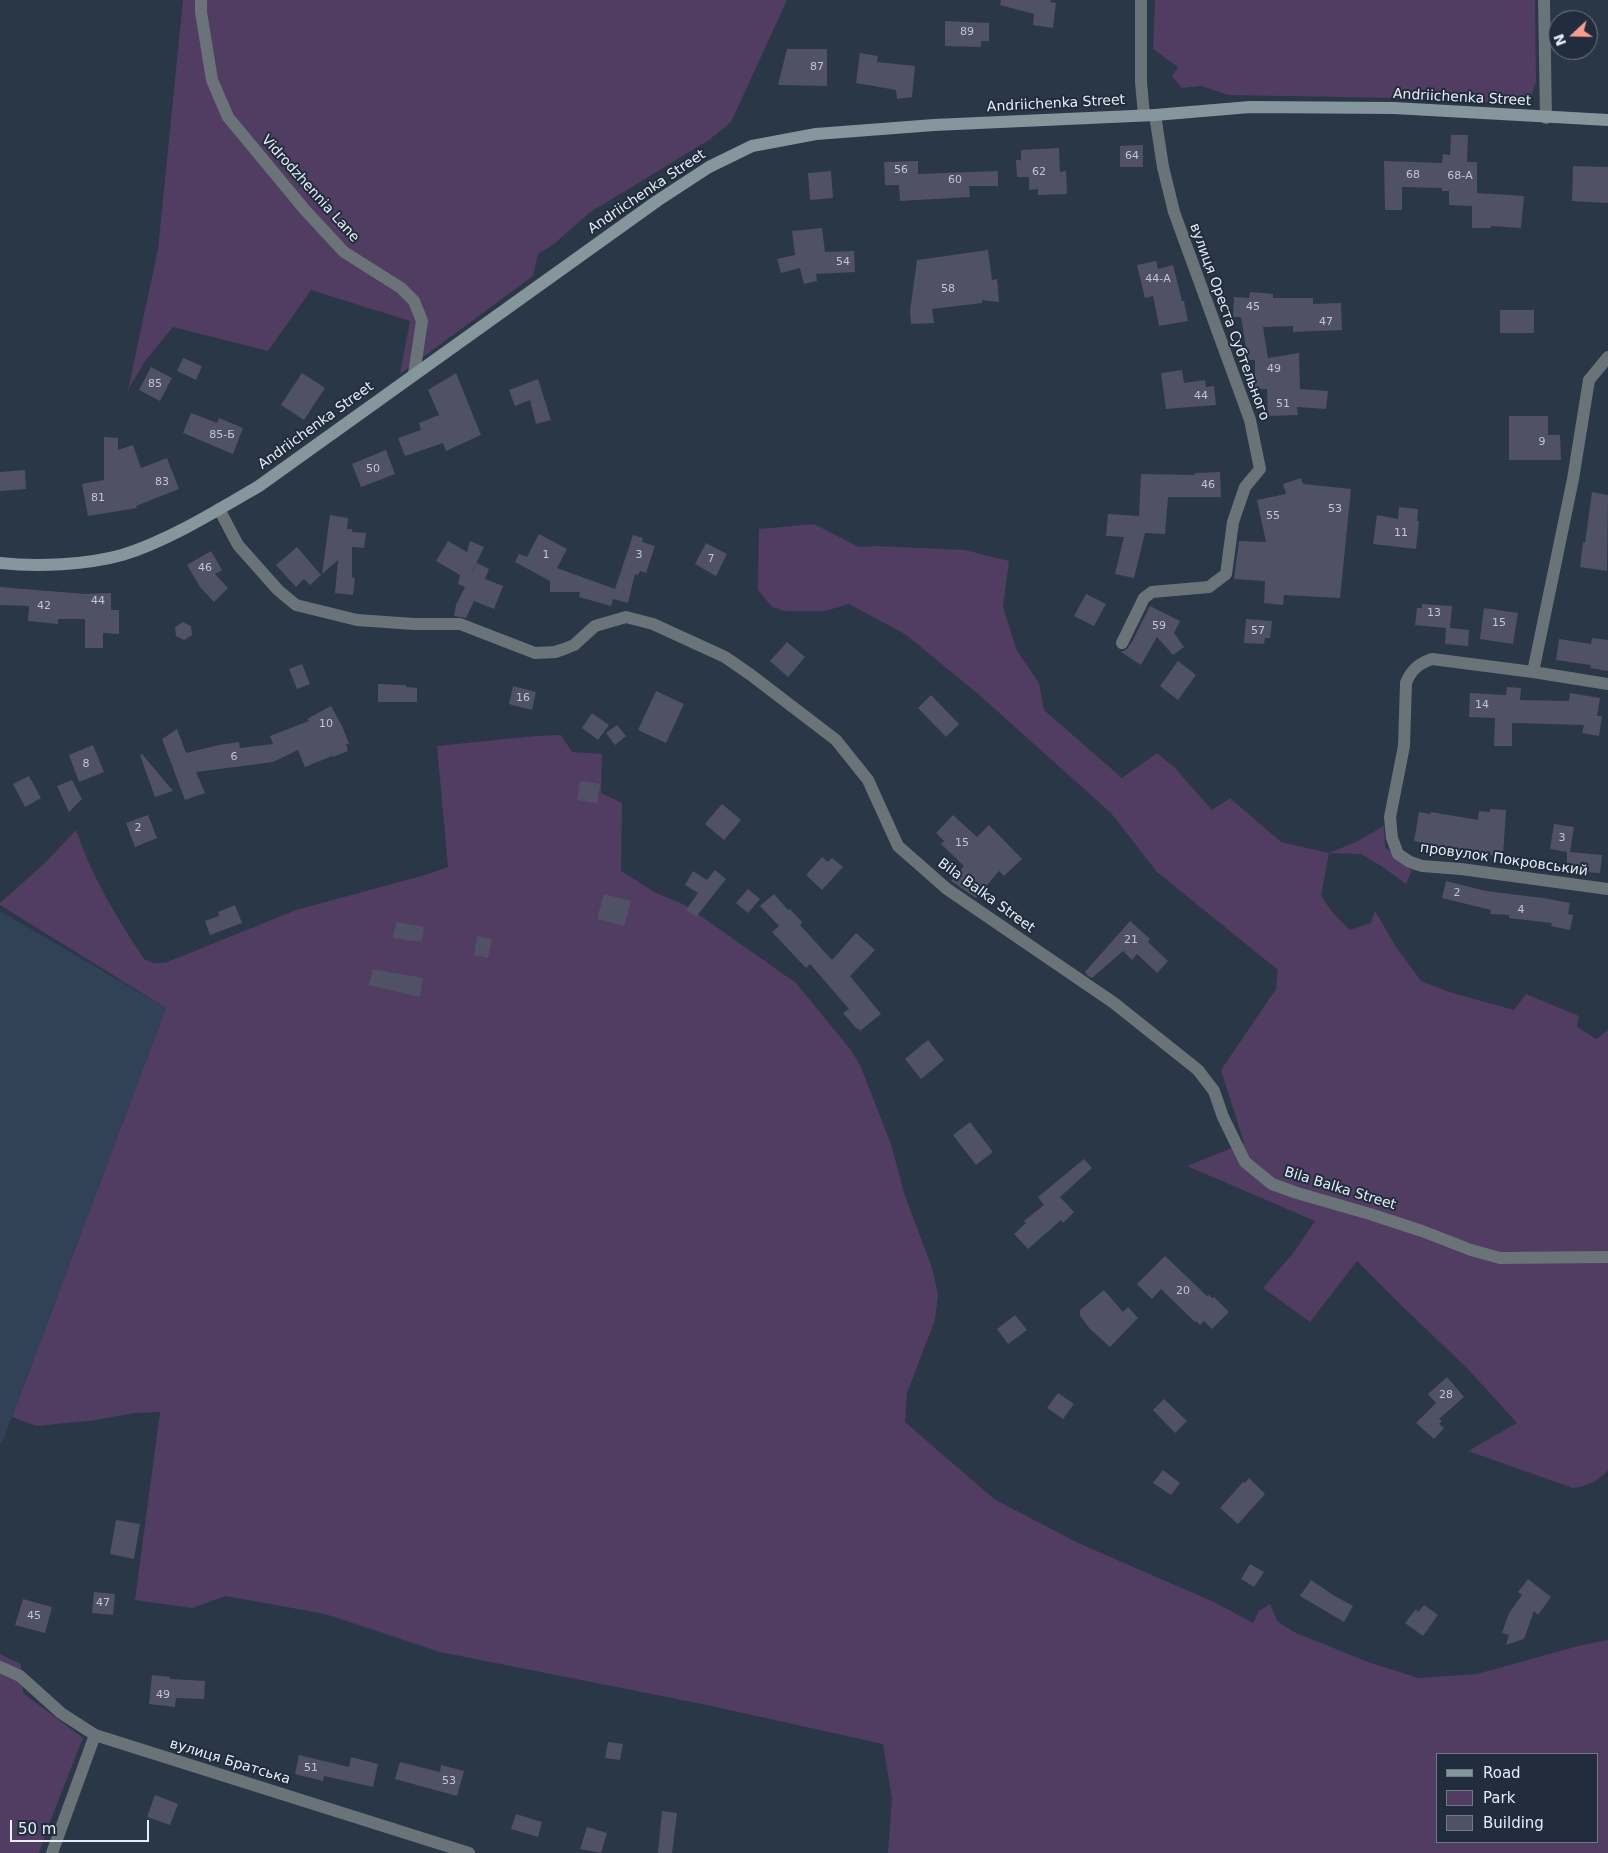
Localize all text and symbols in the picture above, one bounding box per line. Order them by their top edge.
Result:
north arrow [1548,10,1598,60]
house number: 89 [960,25,974,39]
text: N [1550,32,1569,48]
house number: 87 [810,60,824,74]
street label: Andriichenka Street [1392,86,1532,110]
street label: Andriichenka Street [986,92,1126,116]
street label: Vidrodzhennia Lane [257,132,363,246]
street label: Andriichenka Street [585,146,709,238]
house number: 64 [1125,149,1139,163]
house number: 56 [894,163,908,177]
house number: 62 [1032,165,1046,179]
house number: 68 [1406,168,1420,182]
house number: 68-А [1447,169,1473,183]
house number: 60 [948,173,962,187]
street label: вулиця Ореста Субтельного [1185,221,1273,423]
house number: 54 [836,255,850,269]
house number: 44-А [1145,272,1171,286]
house number: 58 [941,282,955,296]
house number: 45 [1246,300,1260,314]
house number: 47 [1319,315,1333,329]
house number: 49 [1267,362,1281,376]
house number: 85 [148,377,162,391]
street label: Andriichenka Street [255,379,377,473]
house number: 44 [1194,389,1208,403]
house number: 51 [1276,397,1290,411]
house number: 85-Б [209,428,235,442]
house number: 9 [1539,435,1545,449]
house number: 50 [366,462,380,476]
house number: 83 [155,475,169,489]
house number: 46 [1201,478,1215,492]
house number: 81 [91,491,105,505]
house number: 53 [1328,502,1342,516]
house number: 55 [1266,509,1280,523]
house number: 11 [1394,526,1408,540]
house number: 1 [543,548,549,562]
house number: 3 [636,548,642,562]
house number: 7 [708,552,714,566]
house number: 46 [198,561,212,575]
house number: 44 [91,594,105,608]
house number: 42 [37,599,51,613]
house number: 13 [1427,606,1441,620]
house number: 15 [1492,616,1506,630]
house number: 59 [1152,619,1166,633]
house number: 57 [1251,624,1265,638]
house number: 16 [516,691,530,705]
house number: 14 [1475,698,1489,712]
house number: 10 [319,717,333,731]
house number: 6 [231,750,237,764]
house number: 8 [83,757,89,771]
house number: 2 [135,821,141,835]
house number: 3 [1559,831,1565,845]
house number: 15 [955,836,969,850]
street label: провулок Покровський [1419,840,1589,880]
street label: Bila Balka Street [934,855,1038,937]
house number: 2 [1454,886,1460,900]
house number: 4 [1518,903,1524,917]
house number: 21 [1124,933,1138,947]
street label: Bila Balka Street [1282,1164,1398,1214]
house number: 20 [1176,1284,1190,1298]
house number: 28 [1439,1388,1453,1402]
house number: 47 [96,1596,110,1610]
house number: 45 [27,1609,41,1623]
house number: 49 [156,1688,170,1702]
street label: вулиця Братська [168,1736,292,1788]
legend [1436,1753,1598,1843]
house number: 51 [304,1761,318,1775]
text: Road [1483,1764,1521,1782]
house number: 53 [442,1774,456,1788]
text: Park [1483,1789,1515,1807]
scale bar [12,1810,151,1842]
text: Building [1483,1814,1544,1832]
text: 50 m [18,1820,56,1838]

